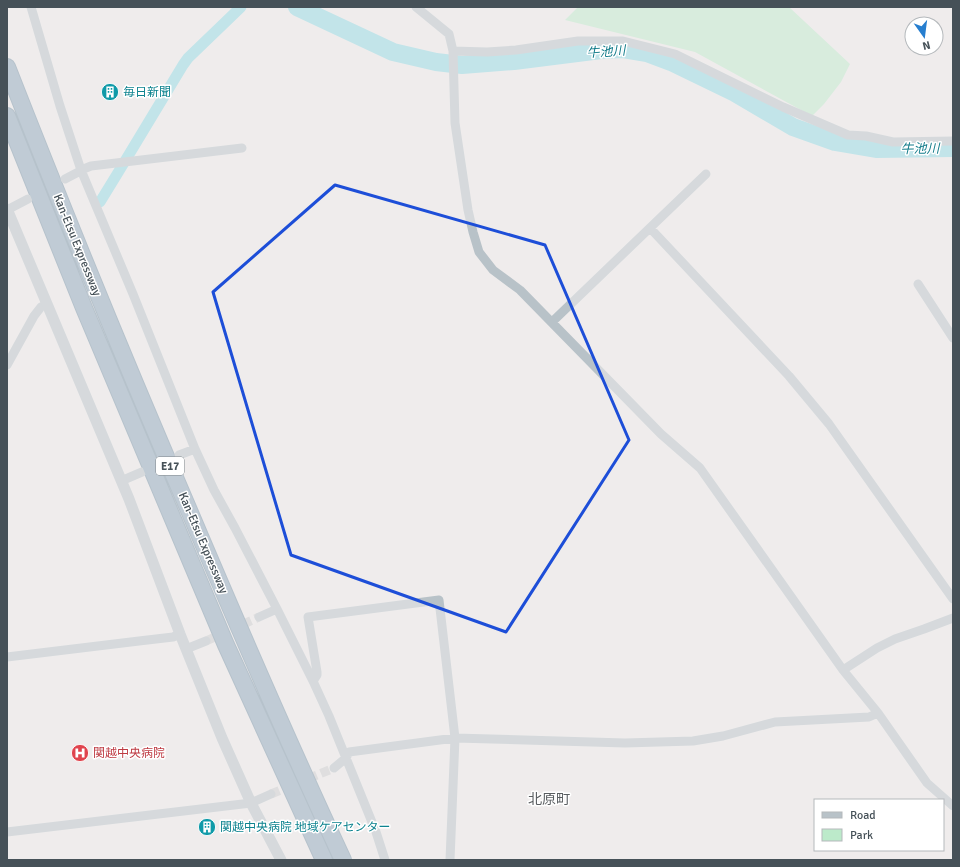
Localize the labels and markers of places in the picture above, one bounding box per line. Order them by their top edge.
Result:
building icon: 毎日新聞 [100,82,120,102]
place label: 毎日新聞 [123,85,171,100]
hospital icon: 関越中央病院 [70,743,90,763]
place label: 関越中央病院 [93,746,165,761]
building icon: 関越中央病院 地域ケアセンター [197,817,217,837]
place label: 関越中央病院 地域ケアセンター [220,820,390,835]

